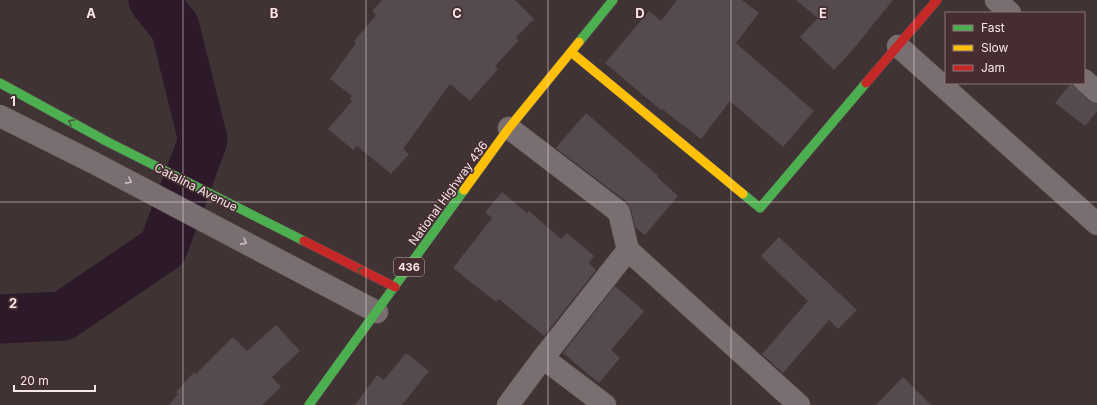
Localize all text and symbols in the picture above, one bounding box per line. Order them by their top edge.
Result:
text: A [86,5,96,21]
text: B [270,5,279,21]
text: C [452,5,462,21]
text: D [635,5,645,21]
text: E [819,5,827,21]
legend [945,12,1085,84]
text: Fast [981,20,1005,35]
text: Slow [981,40,1009,55]
text: Jam [981,60,1005,75]
text: 1 [10,93,16,109]
one-way arrow [68,120,76,127]
street label: National Highway 436 [405,138,491,248]
street label: Catalina Avenue [152,160,240,214]
one-way arrow [125,177,132,184]
one-way arrow [240,237,247,244]
road number: 436 [394,258,424,276]
one-way arrow [357,267,364,274]
text: 2 [9,295,17,311]
scale bar [14,367,95,393]
text: 20 m [20,373,49,388]

